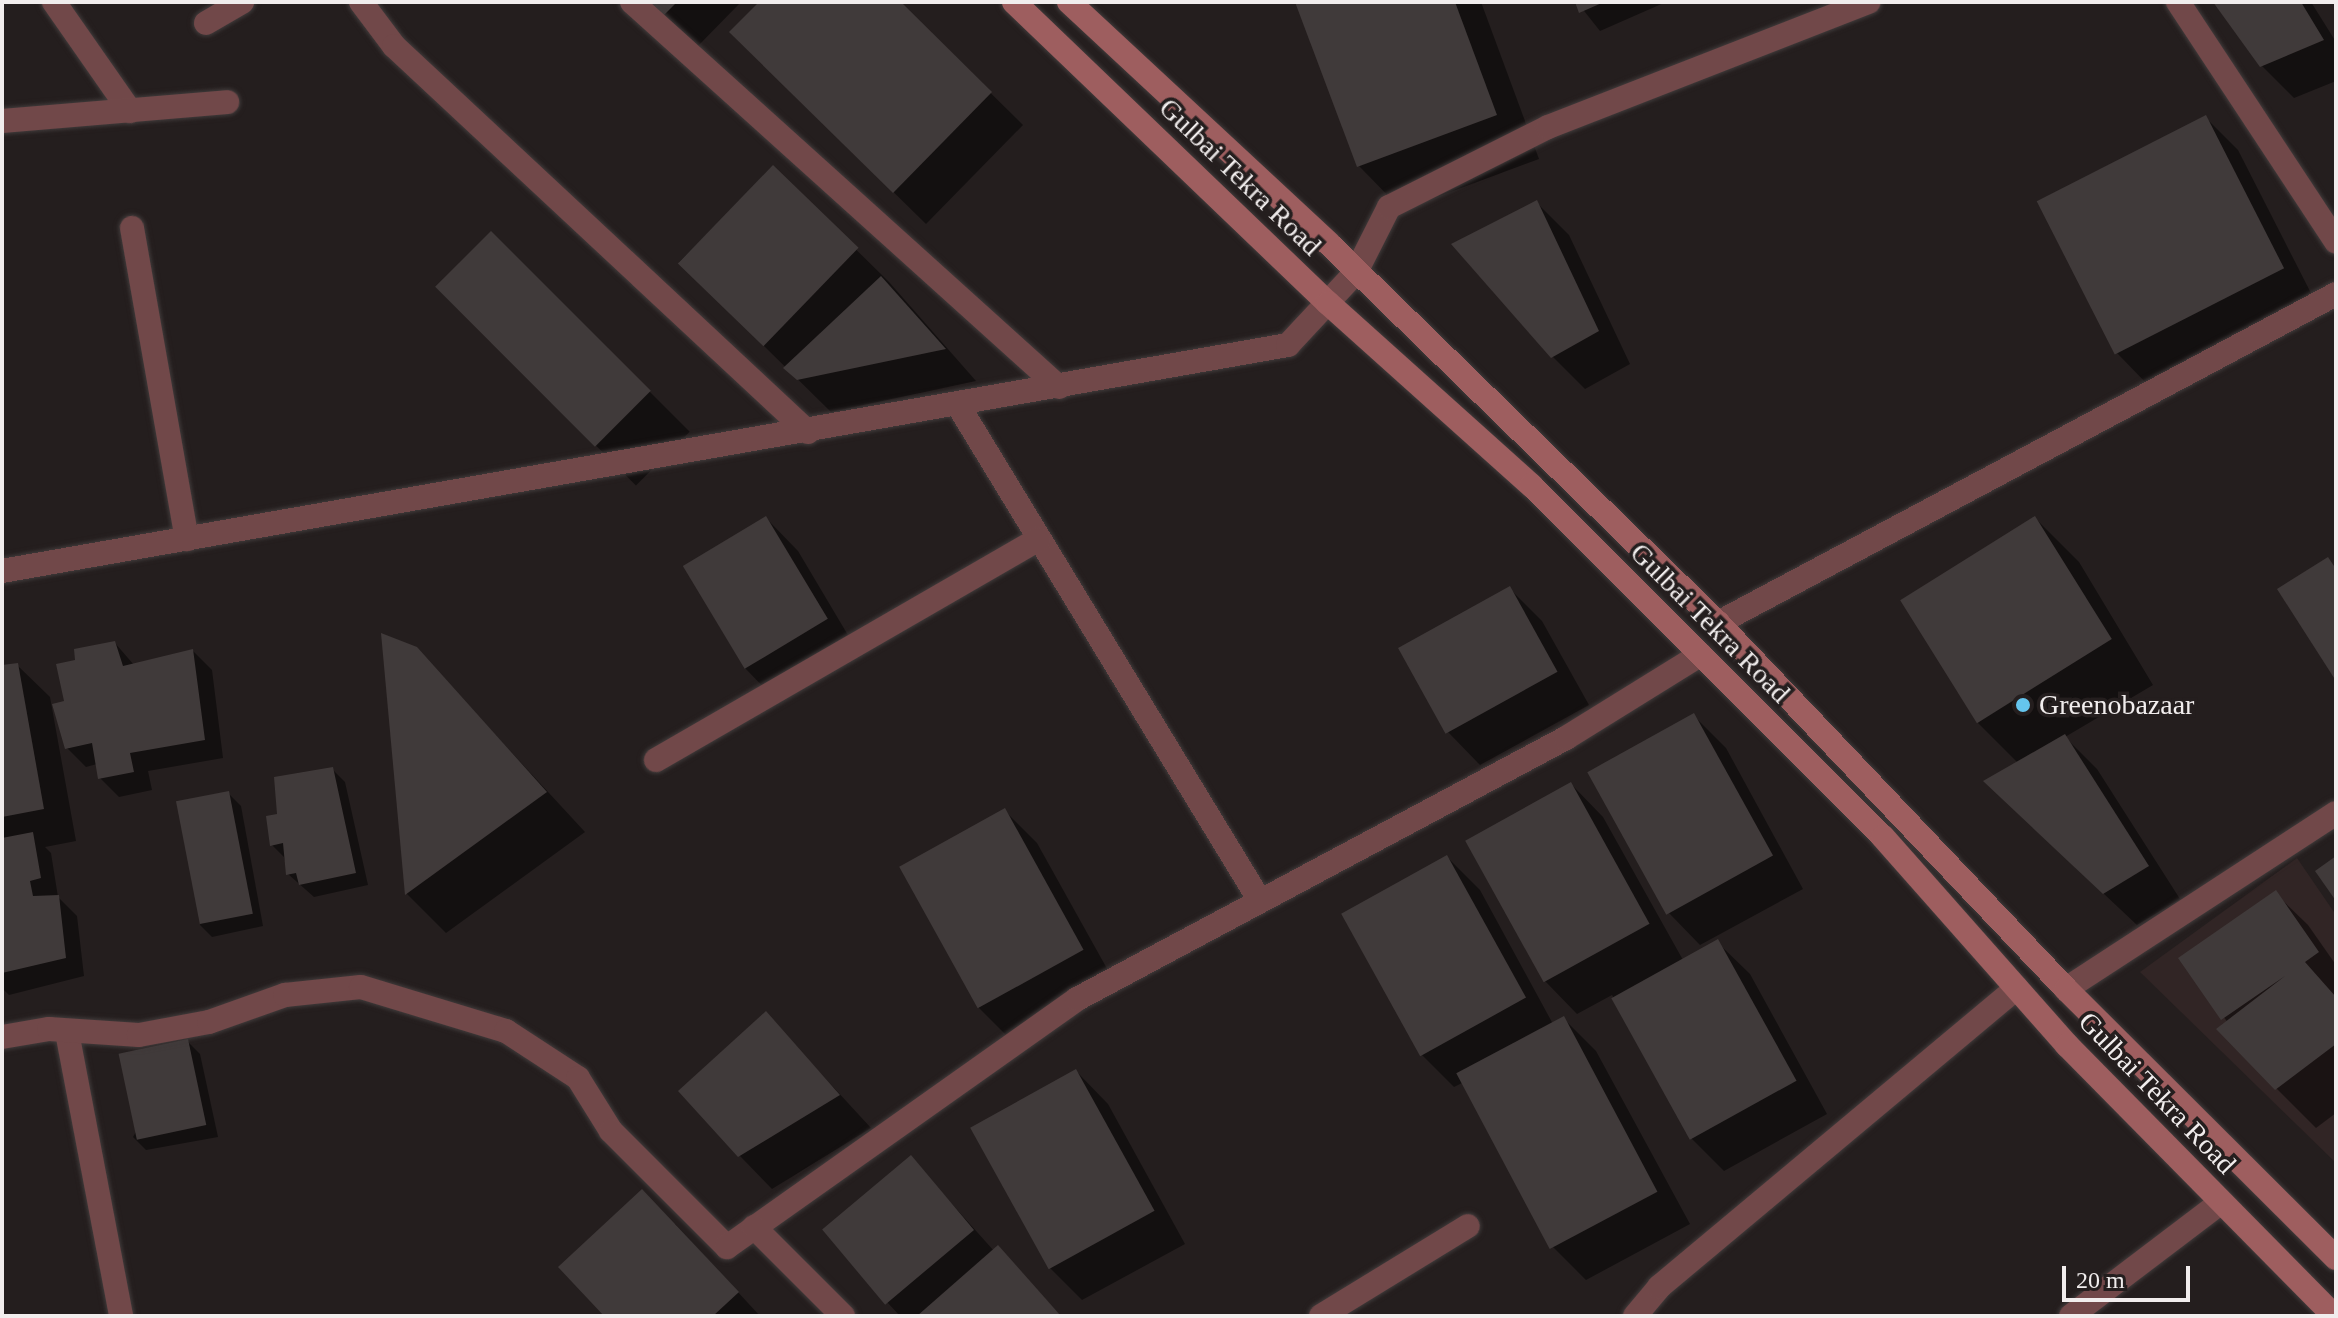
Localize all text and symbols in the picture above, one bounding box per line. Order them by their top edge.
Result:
street label: Gulbai Tekra Road [1152,91,1328,263]
street label: Gulbai Tekra Road [1623,536,1797,710]
place label: Greenobazaar [2039,688,2194,722]
marker: Greenobazaar [2014,696,2032,714]
street label: Gulbai Tekra Road [2071,1005,2243,1181]
scale bar [2066,1250,2194,1300]
text: 20 m [2076,1267,2125,1293]

